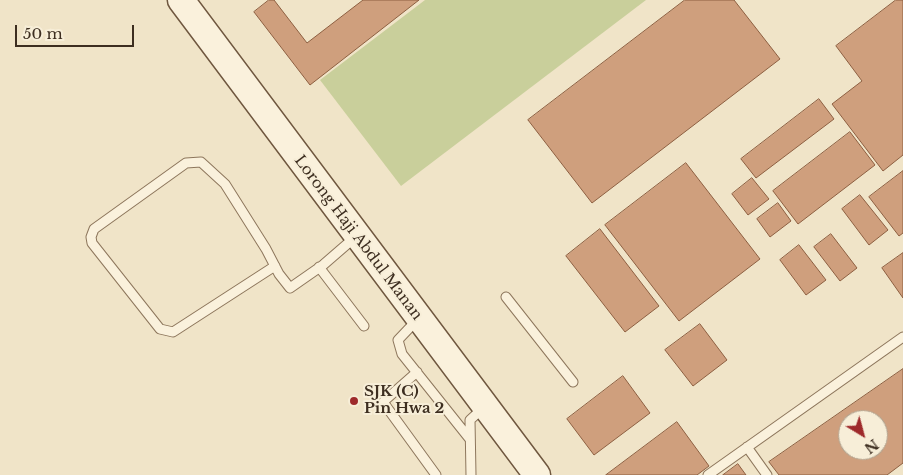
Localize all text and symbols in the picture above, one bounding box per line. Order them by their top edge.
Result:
scale bar [18,15,136,47]
text: 50 m [23,24,63,43]
street label: Lorong Haji Abdul Manan [290,152,426,324]
place label: SJK (C) Pin Hwa 2 [364,383,444,418]
marker: SJK (C) Pin Hwa 2 [348,395,360,407]
north arrow [838,410,888,460]
text: N [861,435,882,457]

